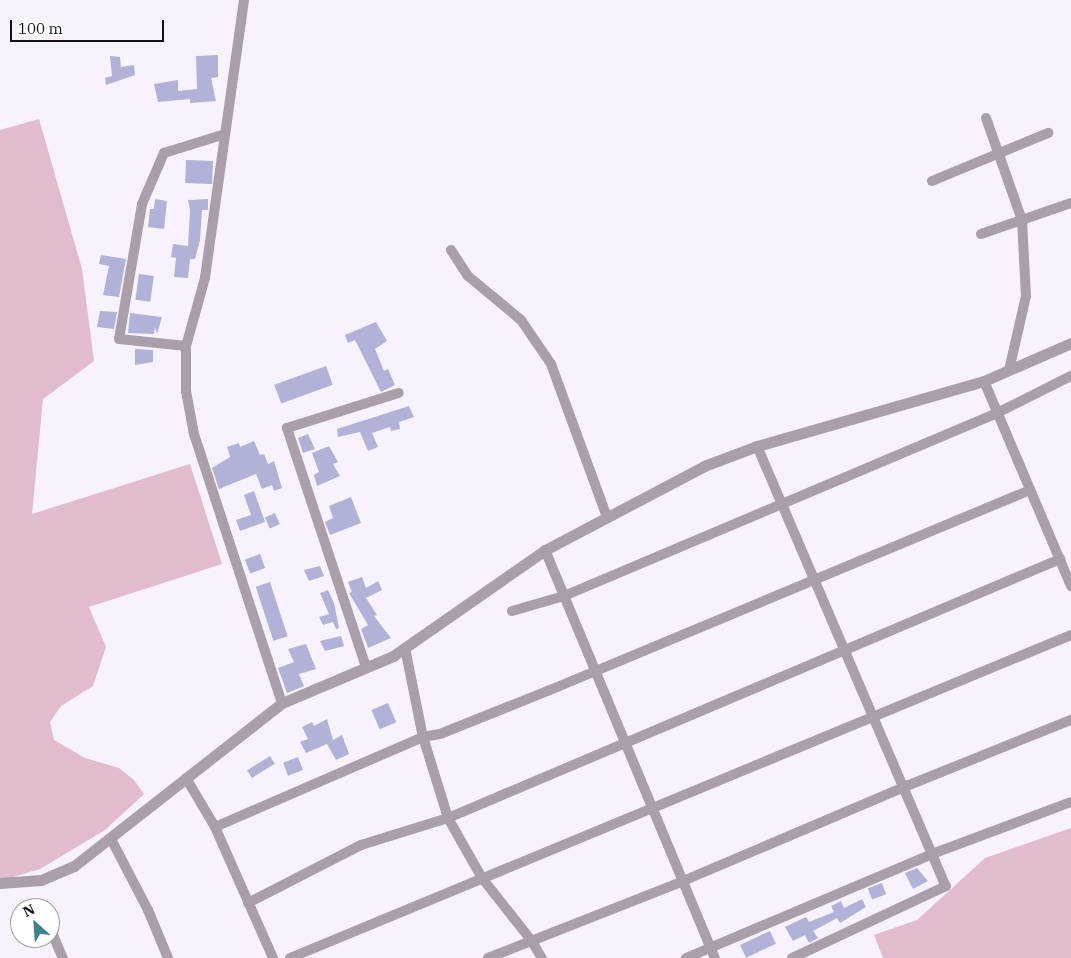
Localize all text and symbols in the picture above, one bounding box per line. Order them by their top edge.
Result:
scale bar [12,10,166,42]
text: 100 m [18,19,63,38]
north arrow [10,898,60,948]
text: N [20,900,38,921]

